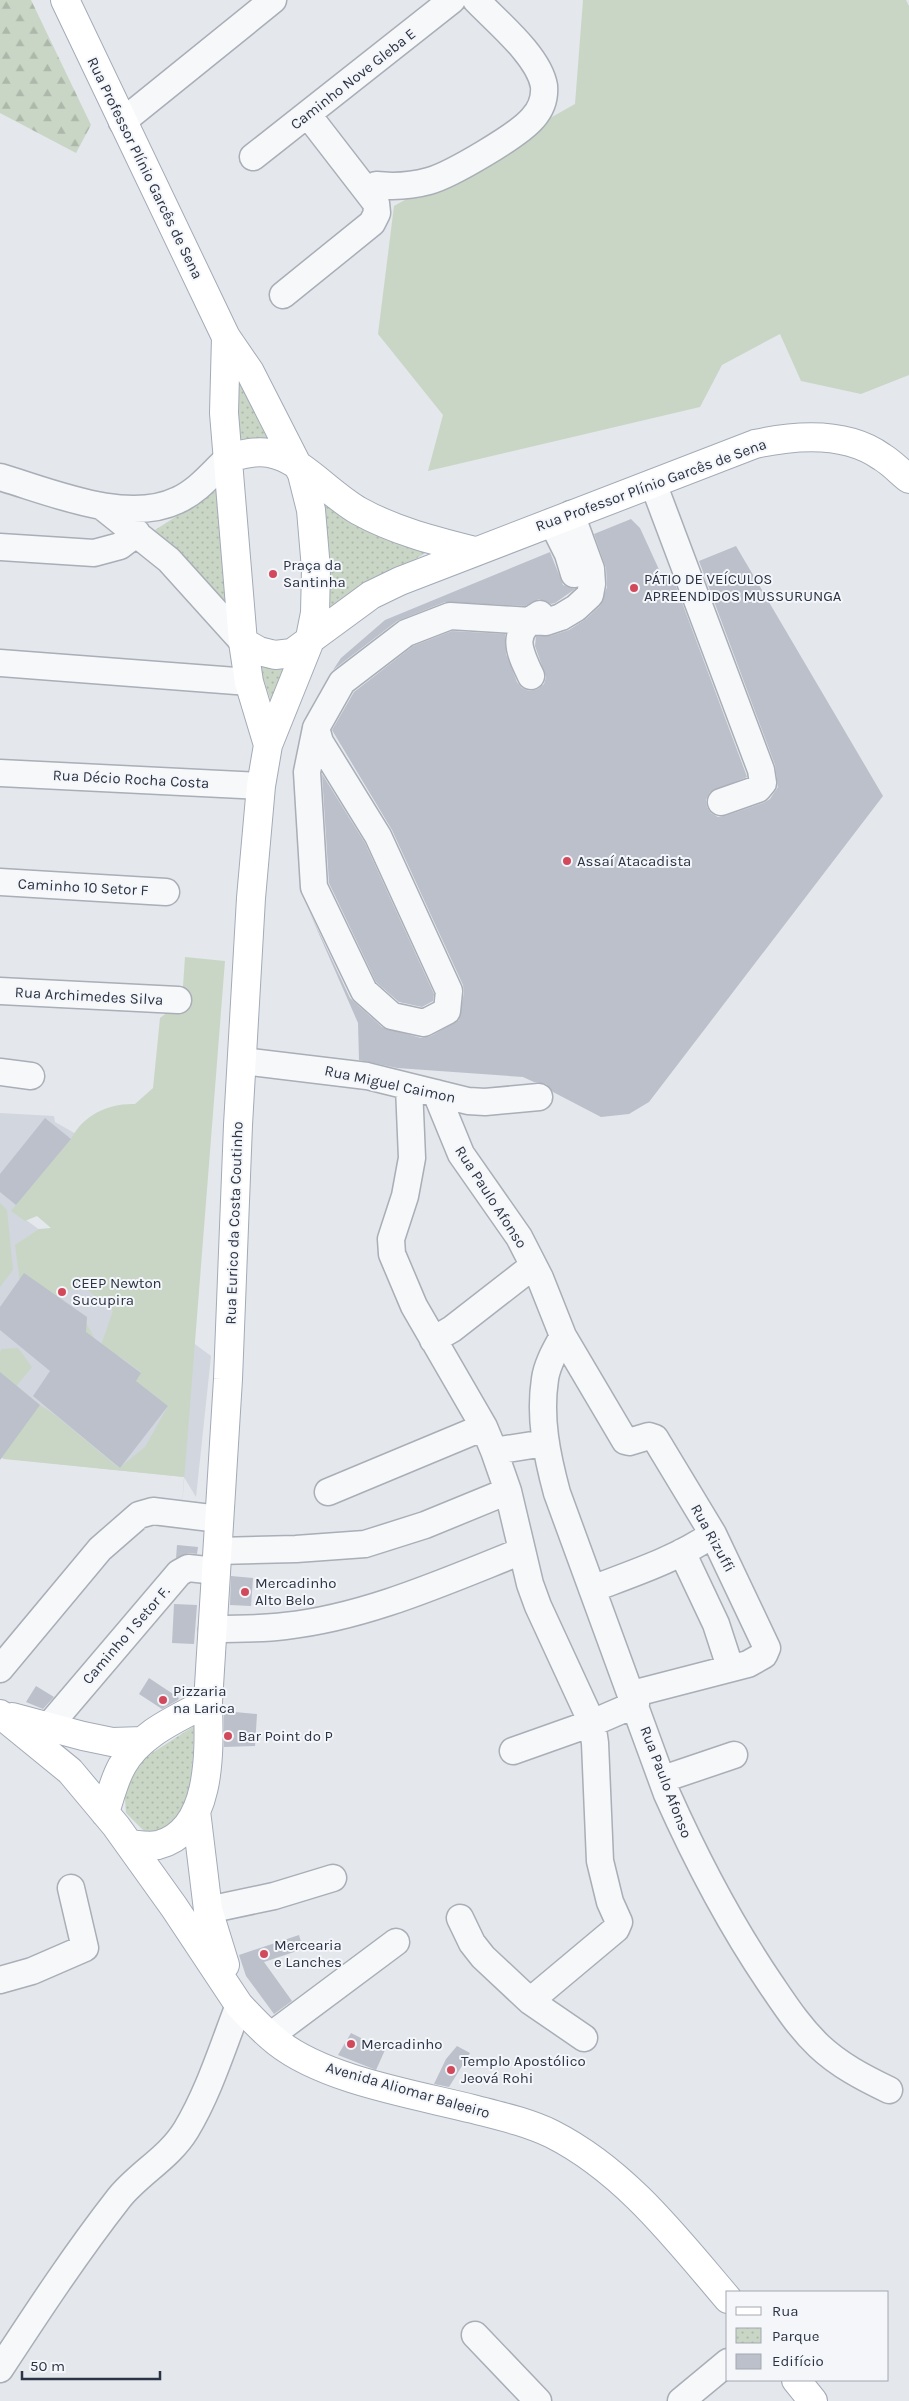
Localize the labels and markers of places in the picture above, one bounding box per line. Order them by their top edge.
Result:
place label: Praça da Santinha [283,556,346,591]
marker: Praça da Santinha [267,568,279,580]
place label: PÁTIO DE VEÍCULOS APREENDIDOS MUSSURUNGA [644,570,842,605]
marker: PÁTIO DE VEÍCULOS APREENDIDOS MUSSURUNGA [628,582,640,594]
place label: Assaí Atacadista [577,852,691,870]
marker: Assaí Atacadista [561,855,573,867]
place label: CEEP Newton Sucupira [72,1274,162,1309]
marker: CEEP Newton Sucupira [56,1286,68,1298]
place label: Mercadinho Alto Belo [255,1574,337,1609]
marker: Mercadinho Alto Belo [239,1586,251,1598]
place label: Pizzaria na Larica [173,1682,235,1717]
marker: Pizzaria na Larica [157,1694,169,1706]
place label: Bar Point do P [238,1727,333,1745]
marker: Bar Point do P [222,1730,234,1742]
place label: Mercearia e Lanches [274,1936,342,1971]
marker: Mercearia e Lanches [258,1948,270,1960]
place label: Mercadinho [361,2035,443,2053]
marker: Mercadinho [345,2038,357,2050]
place label: Templo Apostólico Jeová Rohi [461,2052,586,2087]
marker: Templo Apostólico Jeová Rohi [445,2064,457,2076]

